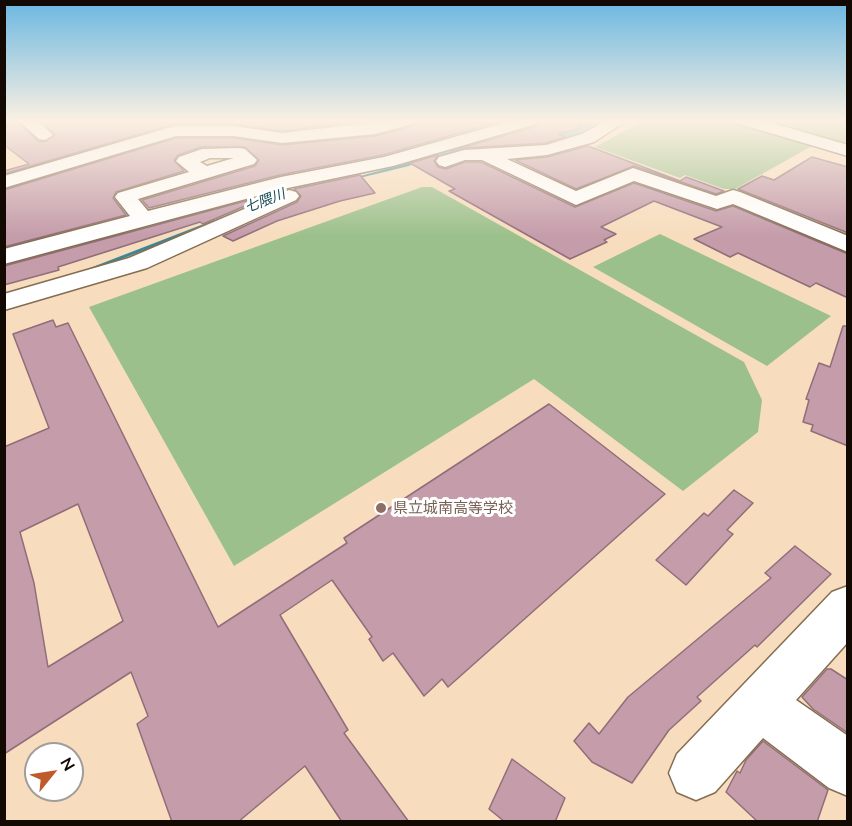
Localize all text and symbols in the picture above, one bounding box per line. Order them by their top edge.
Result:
water label: 七隈川 [242,186,288,216]
place label: 県立城南高等学校 [393,499,513,517]
marker: 県立城南高等学校 [374,501,388,515]
north arrow [24,742,84,802]
text: N [56,754,80,774]

